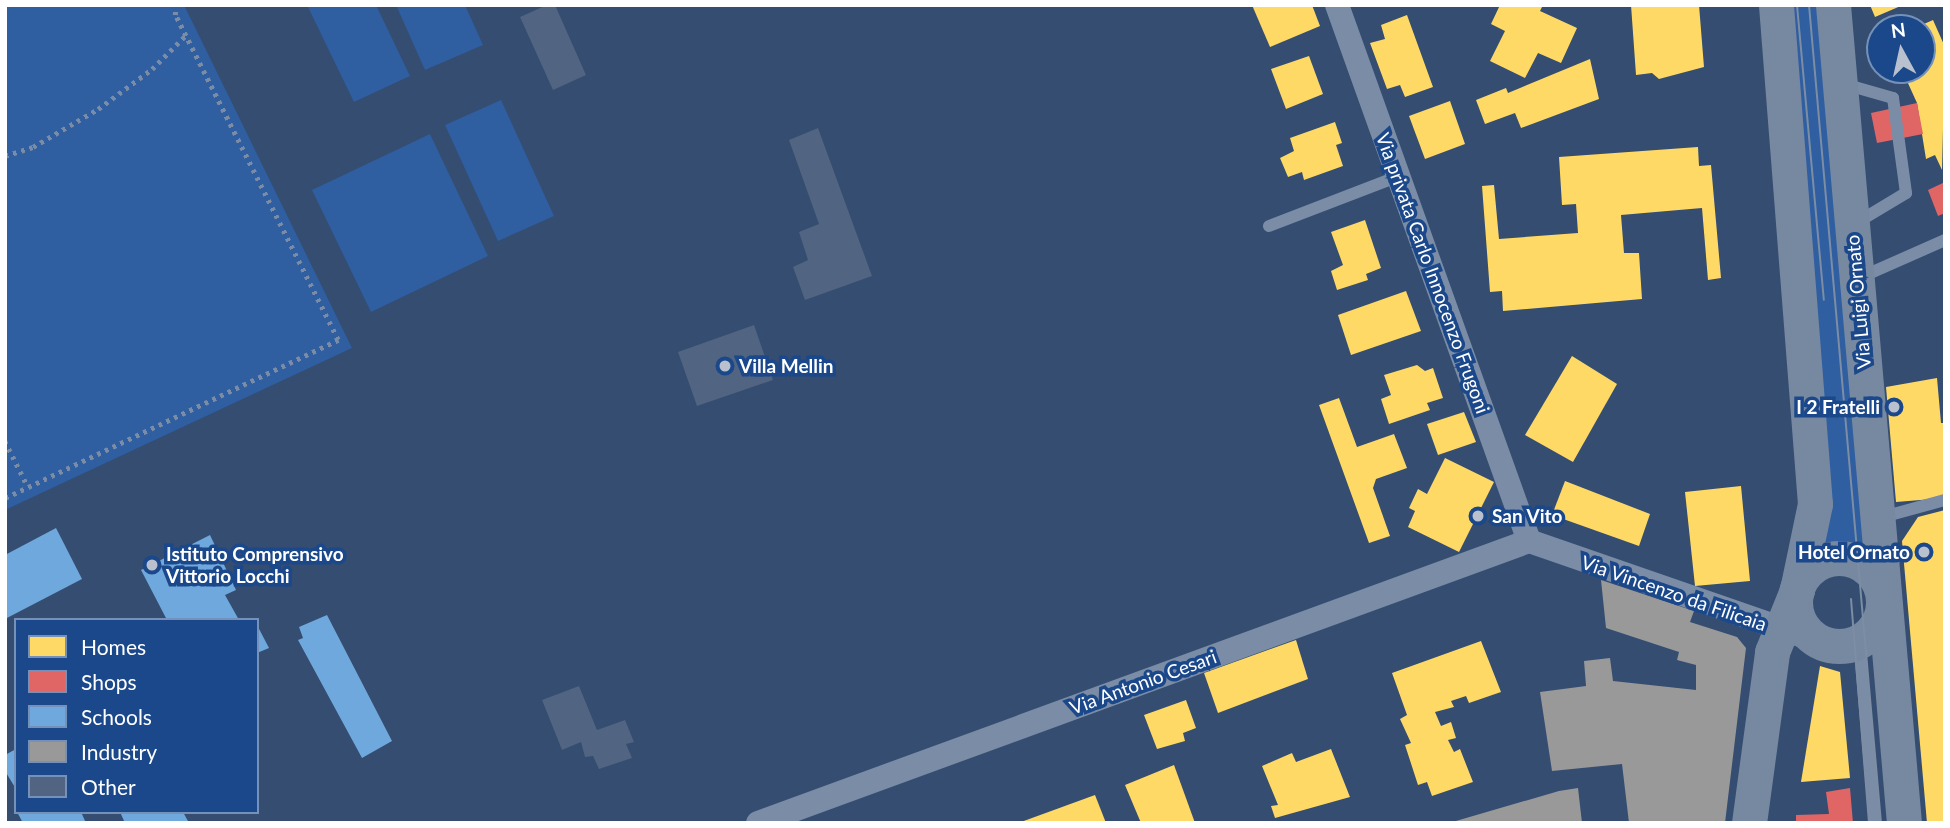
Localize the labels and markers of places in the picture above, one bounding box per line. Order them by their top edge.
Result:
place label: Villa Mellin [739,355,834,377]
marker: Villa Mellin [717,358,733,374]
place label: I 2 Fratelli [1796,396,1880,418]
marker: I 2 Fratelli [1886,399,1902,415]
place label: San Vito [1492,505,1563,527]
marker: San Vito [1470,508,1486,524]
place label: Hotel Ornato [1798,541,1910,563]
place label: Istituto Comprensivo Vittorio Locchi [166,543,344,587]
marker: Hotel Ornato [1916,544,1932,560]
marker: Istituto Comprensivo Vittorio Locchi [144,557,160,573]

